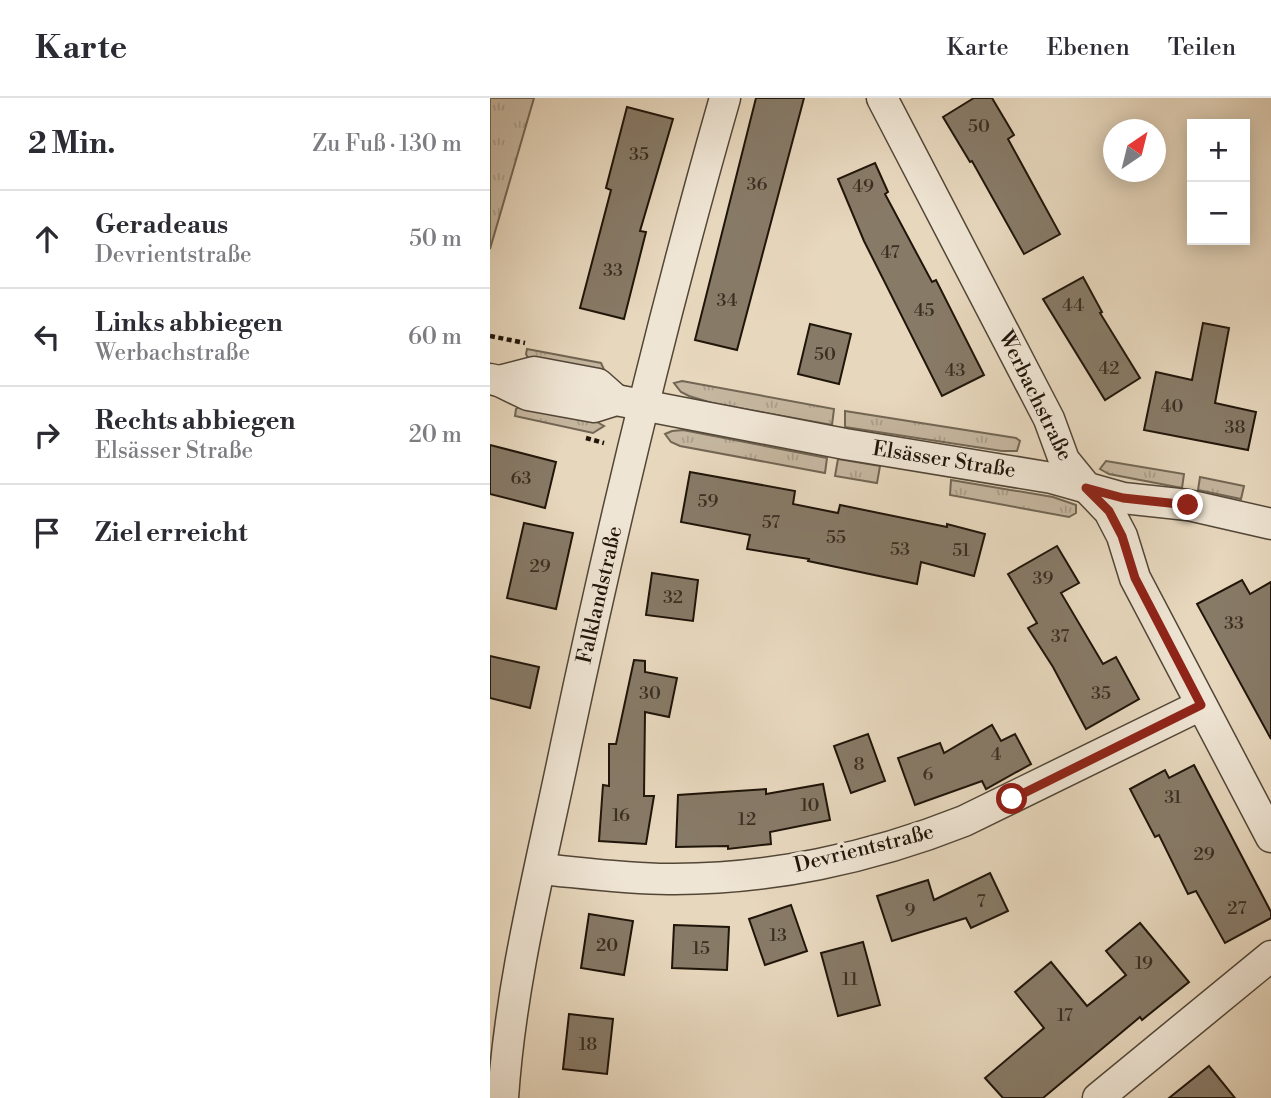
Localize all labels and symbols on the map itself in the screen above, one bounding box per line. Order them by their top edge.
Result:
house number: 50 [968,115,990,138]
north arrow [1103,119,1166,182]
house number: 35 [629,143,649,166]
house number: 36 [747,173,768,196]
house number: 49 [852,175,874,198]
house number: 47 [880,241,900,264]
house number: 33 [603,259,623,282]
house number: 34 [717,289,738,312]
house number: 44 [1062,294,1084,317]
house number: 45 [914,299,934,322]
street label: Werbachstraße [992,326,1078,465]
house number: 50 [814,343,836,366]
house number: 42 [1099,357,1119,380]
house number: 43 [945,359,965,382]
house number: 40 [1161,395,1183,418]
house number: 38 [1225,416,1245,439]
street label: Elsässer Straße [871,436,1017,484]
house number: 63 [511,467,531,490]
route end [1172,489,1203,520]
house number: 59 [698,490,719,513]
house number: 57 [762,511,780,534]
street label: Falklandstraße [572,524,628,666]
house number: 55 [826,526,846,549]
house number: 53 [890,538,910,561]
house number: 51 [952,539,970,562]
house number: 29 [529,555,551,578]
house number: 39 [1033,567,1054,590]
house number: 32 [663,586,683,609]
house number: 33 [1224,612,1244,635]
house number: 37 [1051,625,1069,648]
house number: 30 [639,682,661,705]
house number: 35 [1091,682,1111,705]
house number: 4 [991,743,1002,766]
house number: 8 [853,753,865,776]
house number: 6 [923,763,934,786]
route start [996,783,1027,814]
house number: 31 [1164,786,1182,809]
house number: 10 [800,794,820,817]
house number: 16 [612,804,630,827]
house number: 12 [738,808,756,831]
street label: Devrientstraße [791,819,937,879]
house number: 29 [1193,843,1215,866]
house number: 7 [976,890,986,913]
house number: 27 [1227,897,1247,920]
house number: 9 [905,899,916,922]
house number: 13 [769,924,787,947]
house number: 20 [596,934,618,957]
house number: 15 [692,937,710,960]
house number: 19 [1135,952,1153,975]
house number: 11 [842,968,858,991]
house number: 17 [1057,1004,1073,1027]
house number: 18 [579,1033,597,1056]

